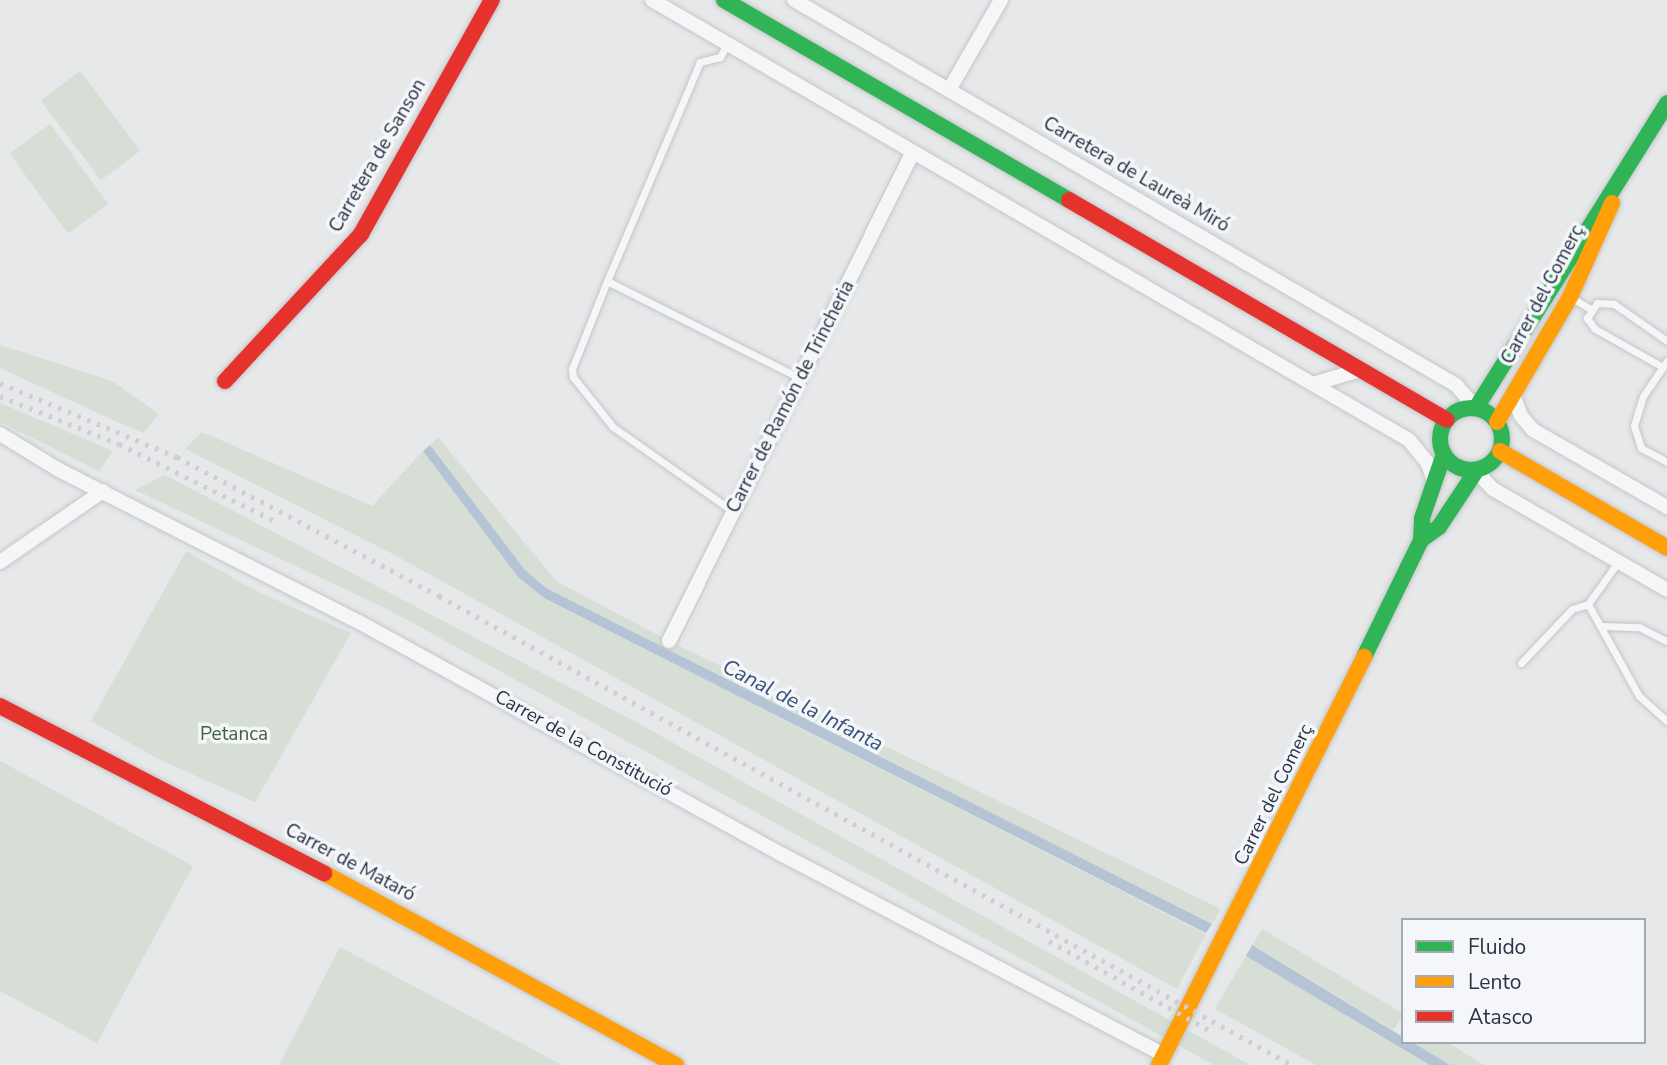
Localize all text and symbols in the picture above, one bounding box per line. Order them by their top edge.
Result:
street label: Carretera de Sanson [325,75,431,237]
street label: Carretera de Laureà Miró [1039,112,1233,238]
street label: Carrer del Comerç [1497,222,1589,368]
street label: Carrer de Ramón de Trincheria [722,277,860,517]
water label: Canal de la Infanta [718,654,888,756]
street label: Carrer de la Constitució [490,686,676,802]
street label: Carrer del Comerç [1230,721,1318,869]
park label: Petanca [200,724,268,746]
street label: Carrer de Mataró [281,819,419,907]
legend [1401,918,1646,1044]
text: Fluido [1468,933,1526,961]
text: Lento [1468,968,1521,996]
text: Atasco [1468,1003,1533,1031]

